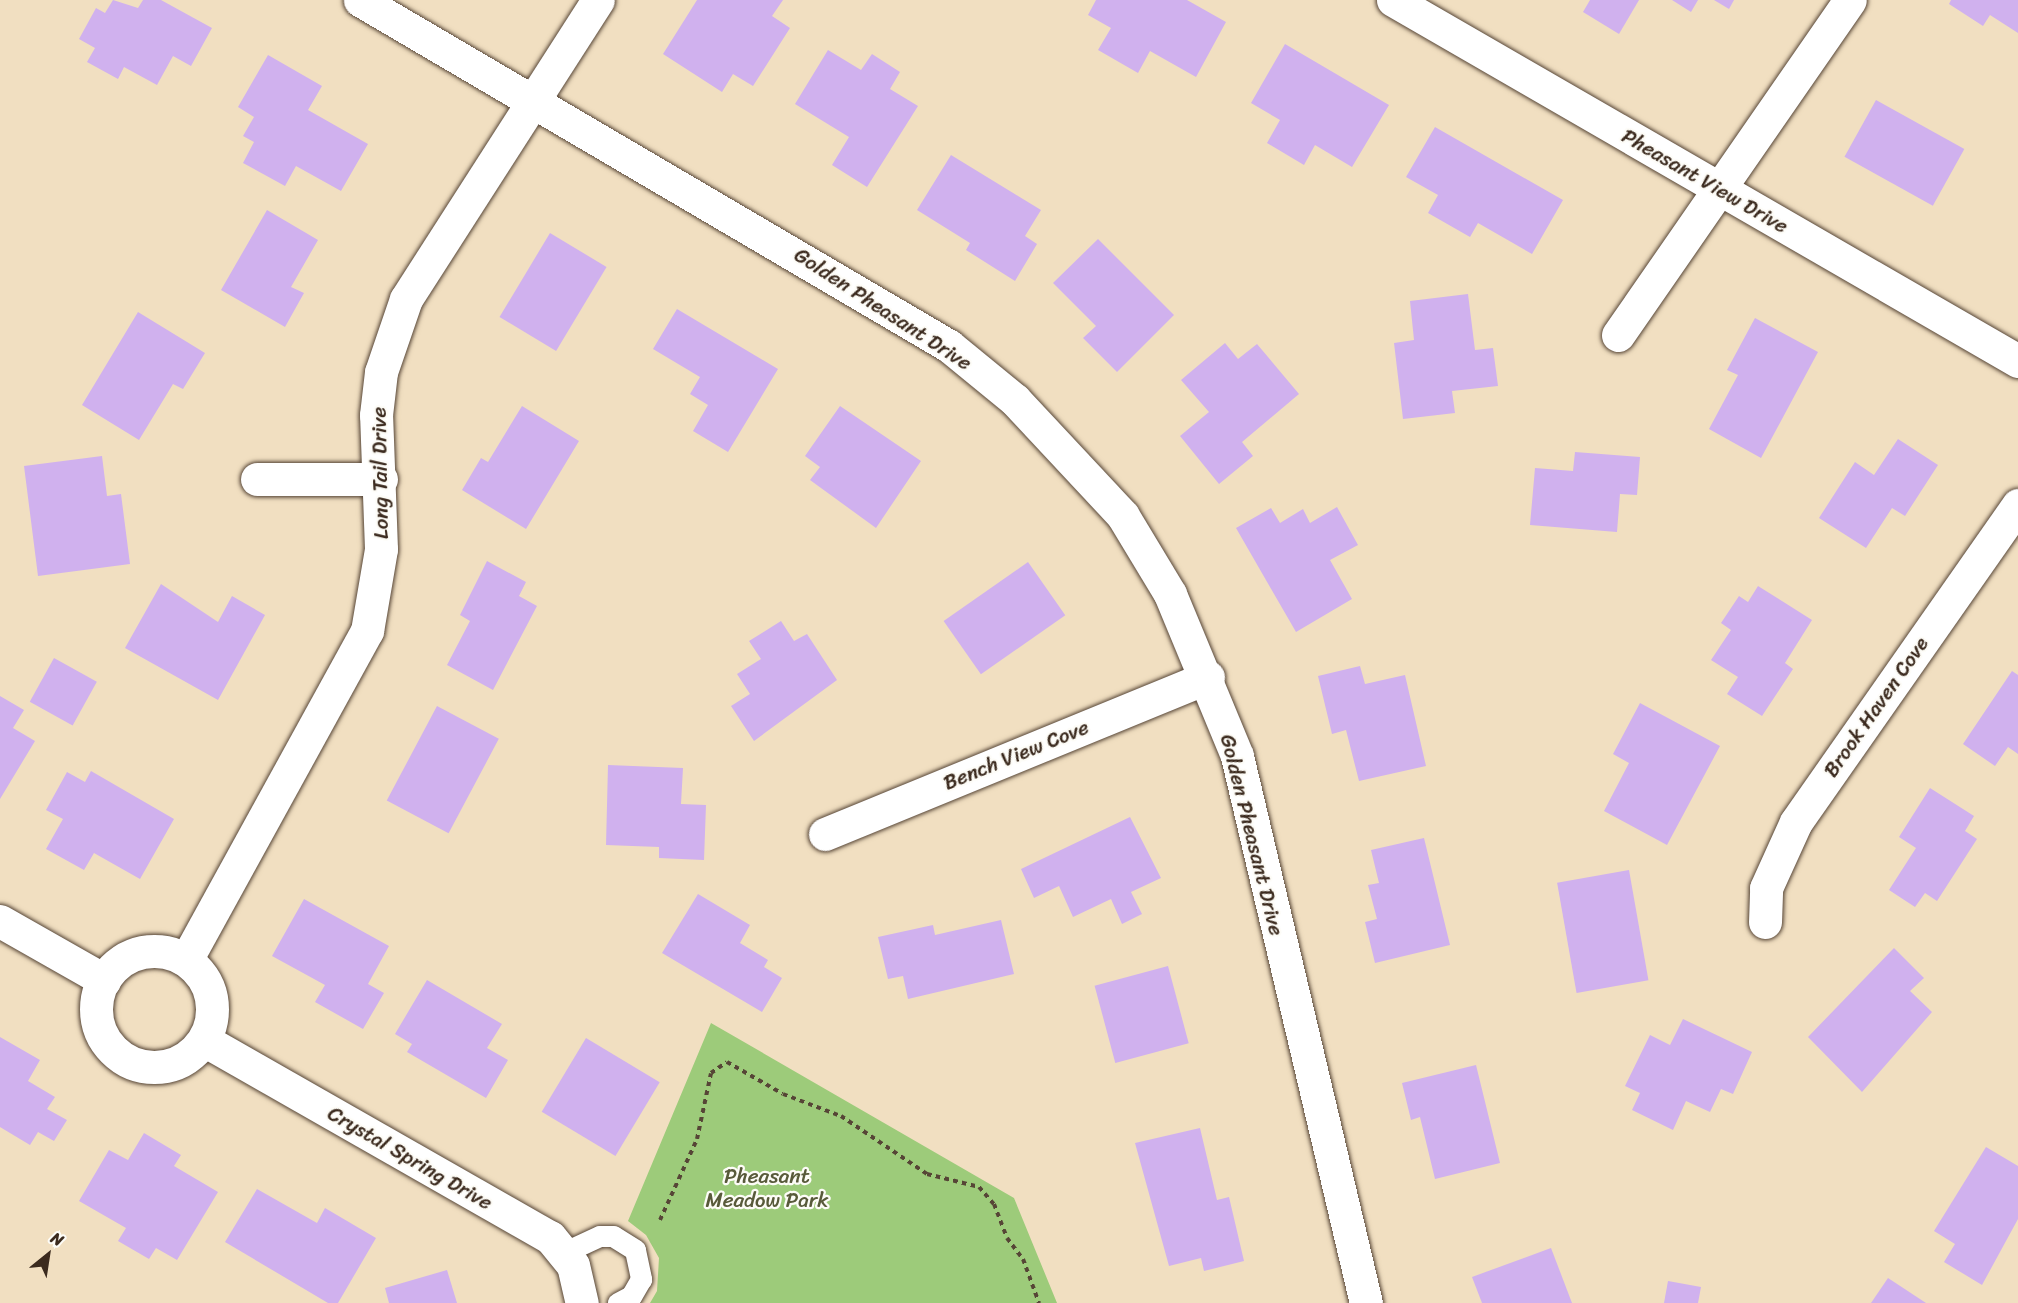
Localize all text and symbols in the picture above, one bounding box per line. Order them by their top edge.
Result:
street label: Pheasant View Drive [1617,123,1793,239]
street label: Golden Pheasant Drive [789,242,977,376]
street label: Long Tail Drive [366,406,394,540]
street label: Brook Haven Cove [1818,631,1934,783]
street label: Bench View Cove [939,714,1093,796]
street label: Golden Pheasant Drive [1215,731,1289,939]
street label: Crystal Spring Drive [323,1101,497,1215]
park label: Pheasant Meadow Park [706,1163,828,1213]
text: N [45,1224,69,1254]
north arrow [18,1225,78,1285]

